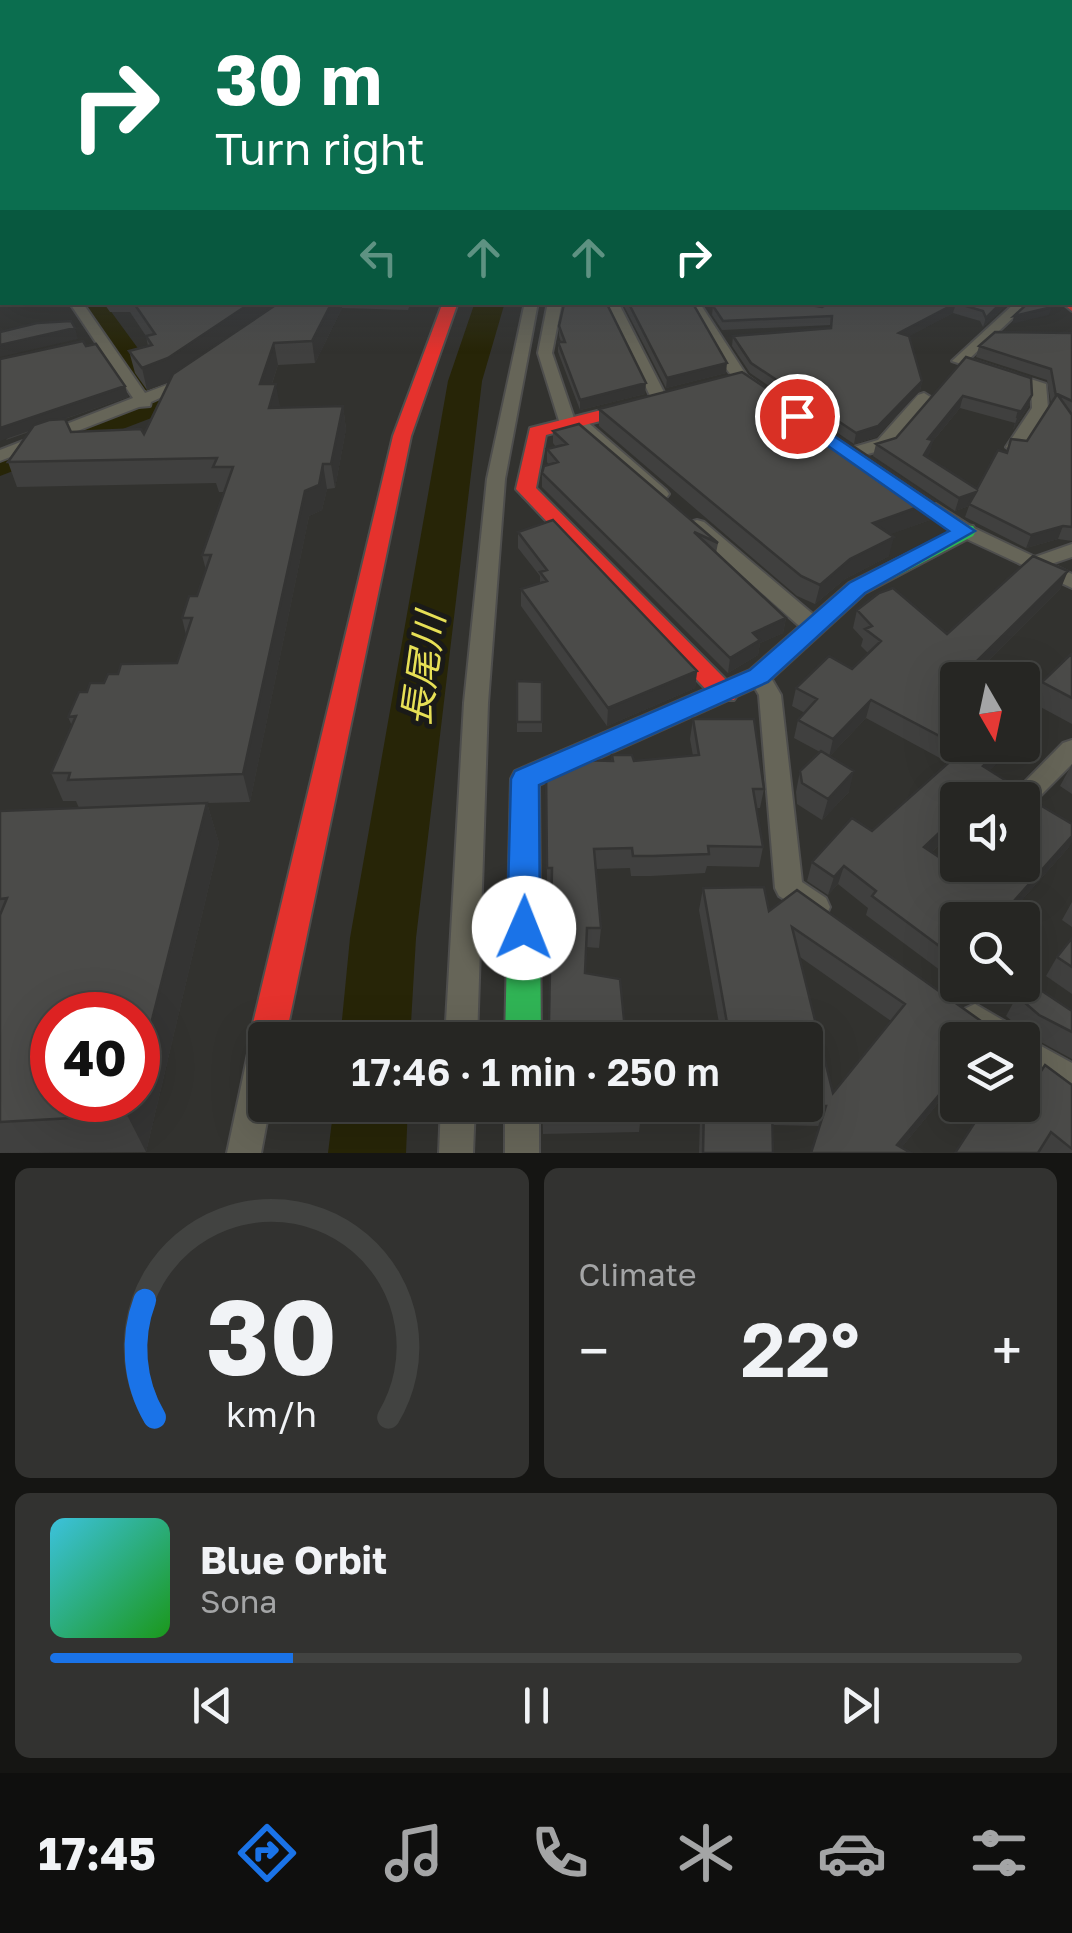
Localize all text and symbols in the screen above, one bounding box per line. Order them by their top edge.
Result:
text: 30 m [215,36,382,120]
icon: right [50,40,180,170]
text: Turn right [215,121,425,175]
icon: left [351,230,406,285]
icon: ahead [456,230,511,285]
icon: ahead [561,230,616,285]
icon: right [666,230,721,285]
pin [755,374,840,459]
icon: arrive [770,389,825,444]
water label: 長尾川 [392,605,453,729]
north arrow [940,662,1040,762]
map controls [940,662,1040,1122]
button: sound [940,782,1040,882]
position arrow [472,876,576,980]
button: search [940,902,1040,1002]
speed limit sign: 40 [30,992,160,1122]
button: layers [940,1022,1040,1122]
text: 17:46 · 1 min · 250 m [351,1049,720,1094]
text: Climate [579,1255,697,1293]
text: 30 [206,1273,337,1398]
text: 22° [741,1303,860,1394]
text: − [579,1317,609,1383]
text: + [992,1317,1022,1383]
text: km/h [226,1392,317,1435]
text: Blue Orbit [200,1537,387,1582]
text: Sona [200,1582,277,1620]
icon: previous [185,1678,240,1733]
icon: pause [509,1678,564,1733]
icon: next [833,1678,888,1733]
icon: directions [232,1818,302,1888]
icon: music [379,1818,449,1888]
icon: phone [525,1818,595,1888]
icon: climate [671,1818,741,1888]
icon: car [817,1818,887,1888]
icon: filters [964,1818,1034,1888]
text: 17:45 [38,1826,156,1880]

